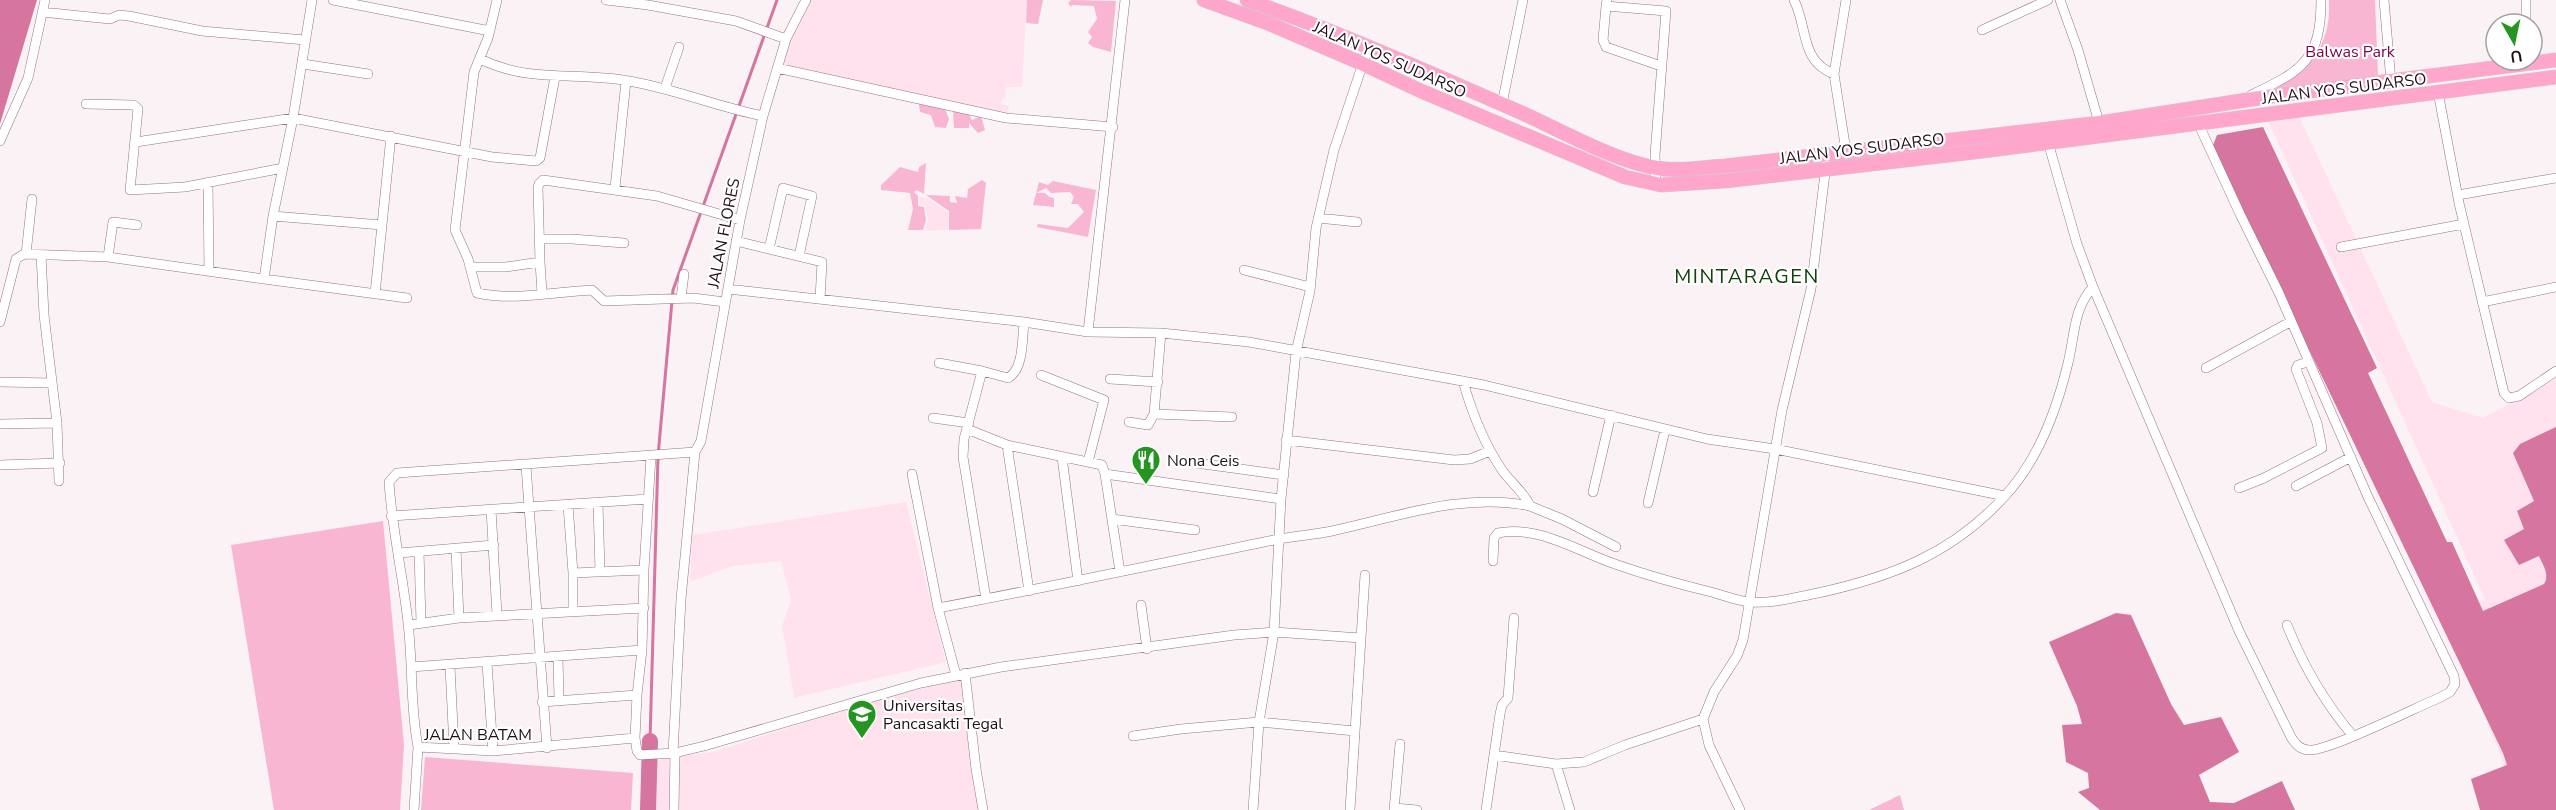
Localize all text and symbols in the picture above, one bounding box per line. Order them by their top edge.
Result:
north arrow [2484,12,2544,72]
street label: JALAN YOS SUDARSO [1309,16,1470,104]
park label: Balwas Park [2305,41,2396,63]
text: U [2509,44,2524,68]
street label: JALAN YOS SUDARSO [2260,68,2428,110]
street label: JALAN YOS SUDARSO [1778,128,1946,170]
street label: JALAN FLORES [702,176,745,291]
district label: MINTARAGEN [1674,263,1820,290]
restaurant icon: Nona Ceis [1130,444,1162,486]
place label: Nona Ceis [1167,450,1240,472]
place label: Universitas Pancasakti Tegal [883,695,1003,735]
school or university icon: Universitas Pancasakti Tegal [846,698,878,740]
street label: JALAN BATAM [423,724,532,746]

